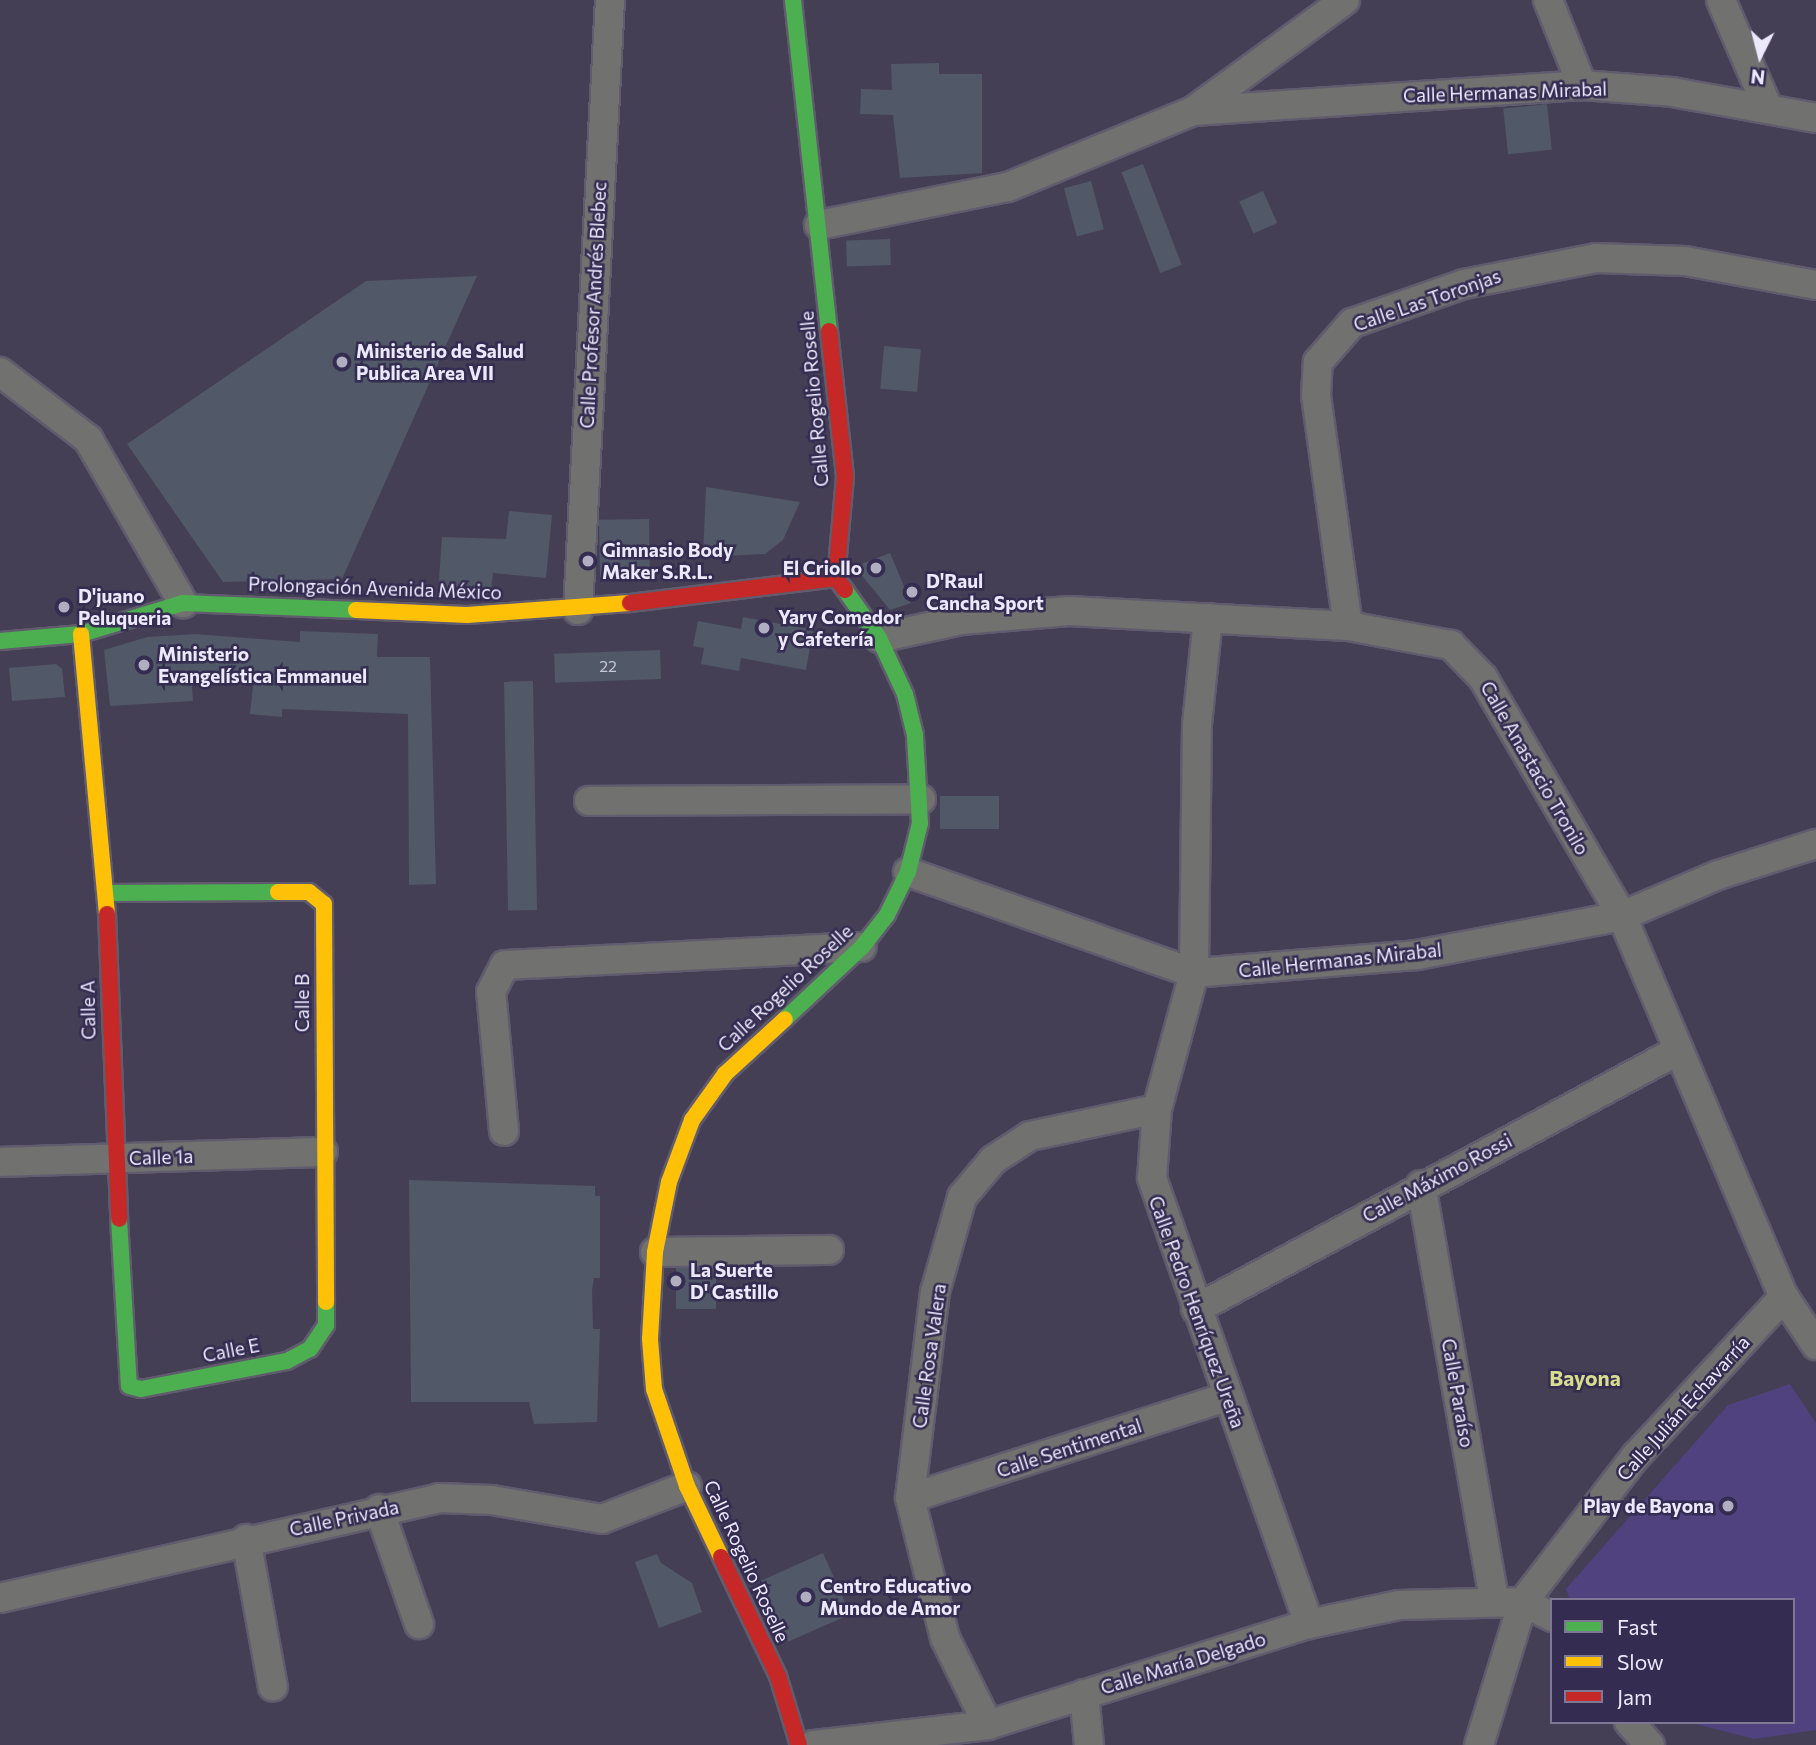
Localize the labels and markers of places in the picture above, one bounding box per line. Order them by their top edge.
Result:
place label: Ministerio de Salud Publica Area VII [356,340,524,384]
marker: Ministerio de Salud Publica Area VII [334,354,350,370]
place label: Gimnasio Body Maker S.R.L. [602,539,733,583]
marker: Gimnasio Body Maker S.R.L. [580,553,596,569]
place label: El Criollo [783,557,862,579]
marker: El Criollo [868,560,884,576]
place label: D'Raul Cancha Sport [926,570,1044,614]
marker: D'Raul Cancha Sport [904,584,920,600]
place label: D'juano Peluqueria [78,585,171,629]
marker: D'juano Peluqueria [56,599,72,615]
place label: Yary Comedor y Cafetería [778,606,902,650]
marker: Yary Comedor y Cafetería [756,620,772,636]
place label: Ministerio Evangelística Emmanuel [158,643,367,687]
marker: Ministerio Evangelística Emmanuel [136,657,152,673]
place label: La Suerte D' Castillo [690,1259,779,1303]
marker: La Suerte D' Castillo [668,1273,684,1289]
place label: Play de Bayona [1583,1495,1714,1517]
marker: Play de Bayona [1720,1498,1736,1514]
place label: Centro Educativo Mundo de Amor [820,1575,972,1619]
marker: Centro Educativo Mundo de Amor [798,1589,814,1605]

